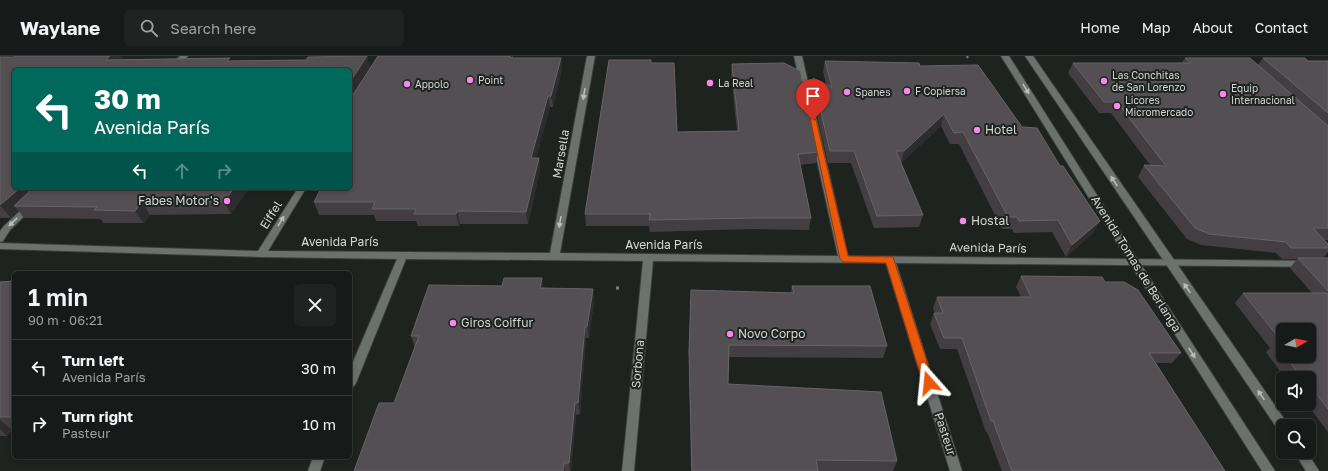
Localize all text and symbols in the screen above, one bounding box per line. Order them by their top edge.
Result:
search box [124,10,404,46]
text: Waylane [20,16,100,39]
icon: search [138,17,160,39]
text: Search here [170,19,256,37]
text: Home [1080,19,1120,36]
text: Map [1142,19,1170,36]
text: About [1192,19,1233,36]
text: Contact [1255,19,1308,36]
place label: Las Conchitas de San Lorenzo [1112,69,1186,93]
place label: Point [478,74,503,86]
marker: Point [465,75,475,85]
marker: Las Conchitas de San Lorenzo [1099,76,1109,86]
place label: La Real [718,77,753,89]
place label: Appolo [415,78,449,90]
marker: La Real [705,78,715,88]
marker: Appolo [402,79,412,89]
pin [796,79,830,120]
text: 30 m [94,82,161,115]
place label: Equip Internacional [1231,82,1295,106]
one-way arrow [1022,83,1029,95]
icon: left [28,84,80,136]
icon: arrive [802,85,824,107]
place label: F Copiersa [915,85,966,97]
place label: Spanes [855,86,890,98]
marker: F Copiersa [902,86,912,96]
marker: Spanes [842,87,852,97]
one-way arrow [581,88,587,100]
marker: Equip Internacional [1218,89,1228,99]
place label: Licores Micromercado [1125,94,1193,118]
marker: Licores Micromercado [1112,101,1122,111]
text: Avenida París [94,116,210,138]
place label: Hotel [985,122,1017,137]
marker: Hotel [972,125,982,135]
street label: Marsella [549,128,572,180]
icon: left [129,160,151,182]
icon: ahead [171,160,193,182]
icon: right [213,160,235,182]
one-way arrow [1110,176,1118,186]
place label: Fabes Motor's [138,193,219,208]
street label: Avenida Tomas de Berlanga [1088,193,1185,335]
marker: Fabes Motor's [222,196,232,206]
street label: Eiffel [256,198,285,231]
place label: Hostal [971,213,1009,228]
one-way arrow [278,215,285,227]
one-way arrow [557,216,563,228]
marker: Hostal [958,216,968,226]
one-way arrow [8,218,18,227]
street label: Avenida París [301,234,379,249]
street label: Avenida París [625,237,703,252]
street label: Avenida París [949,239,1027,256]
text: 1 min [28,282,88,311]
one-way arrow [1183,283,1191,294]
button: close [294,284,336,326]
text: 90 m · 06:21 [28,312,103,328]
place label: Giros Coiffur [461,315,534,330]
marker: Giros Coiffur [448,318,458,328]
north arrow [1276,323,1316,363]
map controls [1276,323,1316,459]
place label: Novo Corpo [738,326,805,341]
marker: Novo Corpo [725,329,735,339]
street label: Sorbona [628,339,647,389]
one-way arrow [1189,347,1196,359]
text: Turn left [62,351,124,369]
icon: left [28,357,50,379]
text: 30 m [301,359,336,377]
position arrow [908,362,950,404]
text: Avenida París [62,369,146,385]
button: sound [1276,371,1316,411]
one-way arrow [1257,390,1265,401]
text: Turn right [62,407,133,425]
street label: Pasteur [931,410,960,458]
icon: right [28,413,50,435]
text: 10 m [302,415,336,433]
button: search [1276,419,1316,459]
text: Pasteur [62,425,110,441]

